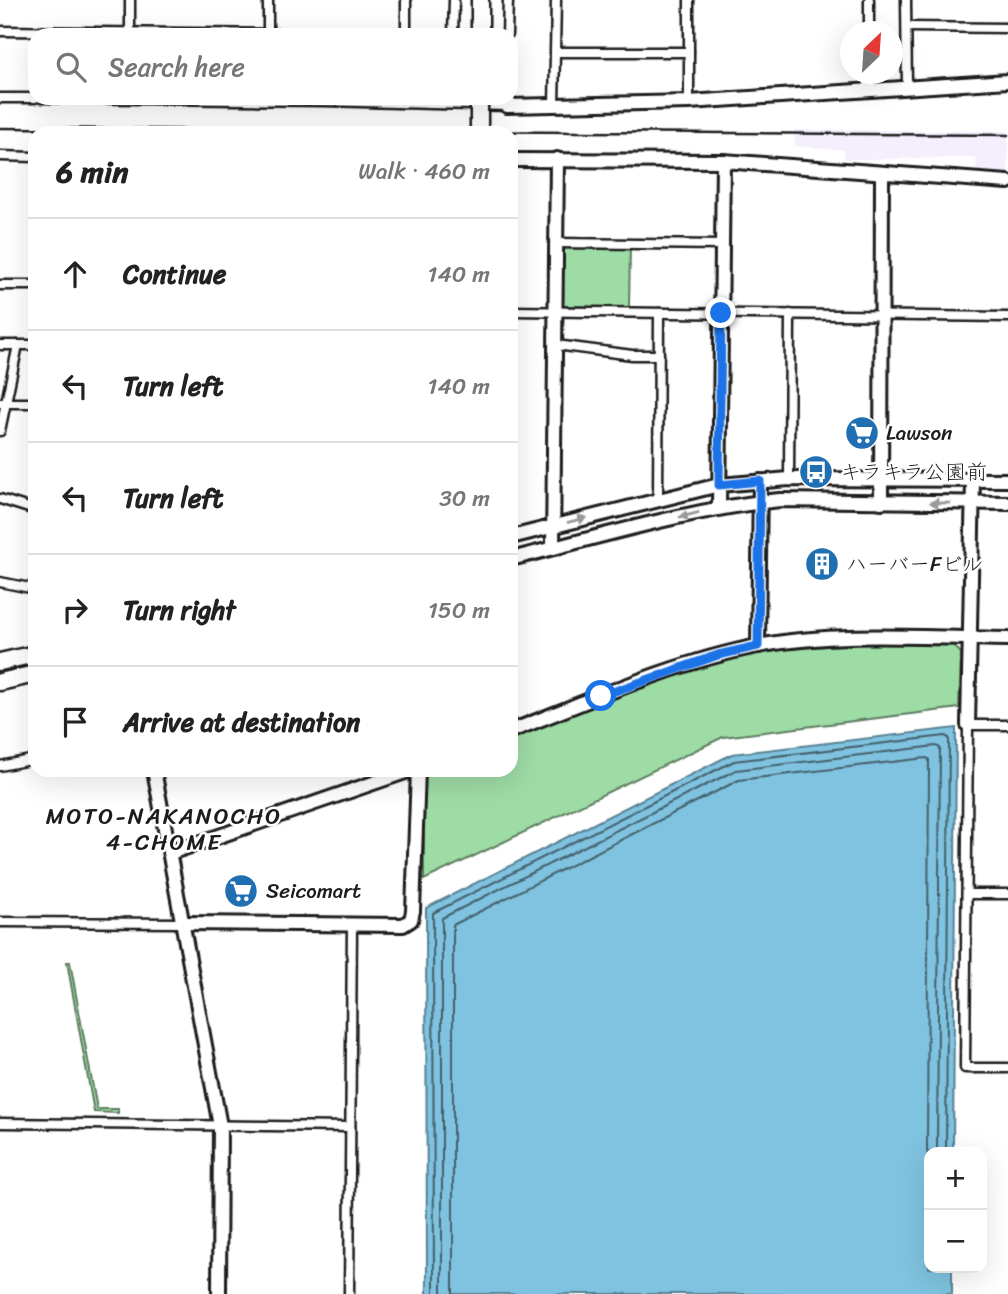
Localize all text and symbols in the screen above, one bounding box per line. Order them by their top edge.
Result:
north arrow [840,21,903,84]
search box [28,28,518,105]
text: Search here [108,44,245,90]
icon: search [52,48,90,86]
text: 6 min [56,145,128,199]
text: Walk · 460 m [358,151,490,192]
text: Continue [123,251,226,297]
text: 140 m [428,254,490,295]
icon: ahead [56,255,94,293]
route end [705,297,736,328]
text: Turn left [123,363,223,409]
text: 140 m [428,366,490,407]
icon: left [56,367,94,405]
supermarket icon: Lawson [843,414,881,452]
place label: Lawson [886,414,953,452]
bus stop icon: キラキラ公園前 [797,453,835,491]
place label: キラキラ公園前 [840,453,987,491]
text: Turn left [123,475,223,521]
text: 30 m [439,478,490,519]
icon: left [56,479,94,517]
one-way arrow [929,497,951,508]
one-way arrow [678,510,700,521]
one-way arrow [566,514,588,525]
building icon: ハーバーFビル [803,545,841,583]
place label: ハーバーFビル [846,545,983,583]
text: Turn right [123,587,236,633]
text: 150 m [428,590,490,631]
icon: right [56,591,94,629]
route start [585,680,616,711]
text: Arrive at destination [123,699,360,745]
icon: arrive [56,703,94,741]
district label: MOTO-NAKANOCHO 4-CHOME [46,796,282,863]
supermarket icon: Seicomart [222,872,260,910]
place label: Seicomart [266,872,361,910]
map controls [924,1147,987,1273]
button: + [924,1147,987,1210]
button: − [924,1210,987,1273]

